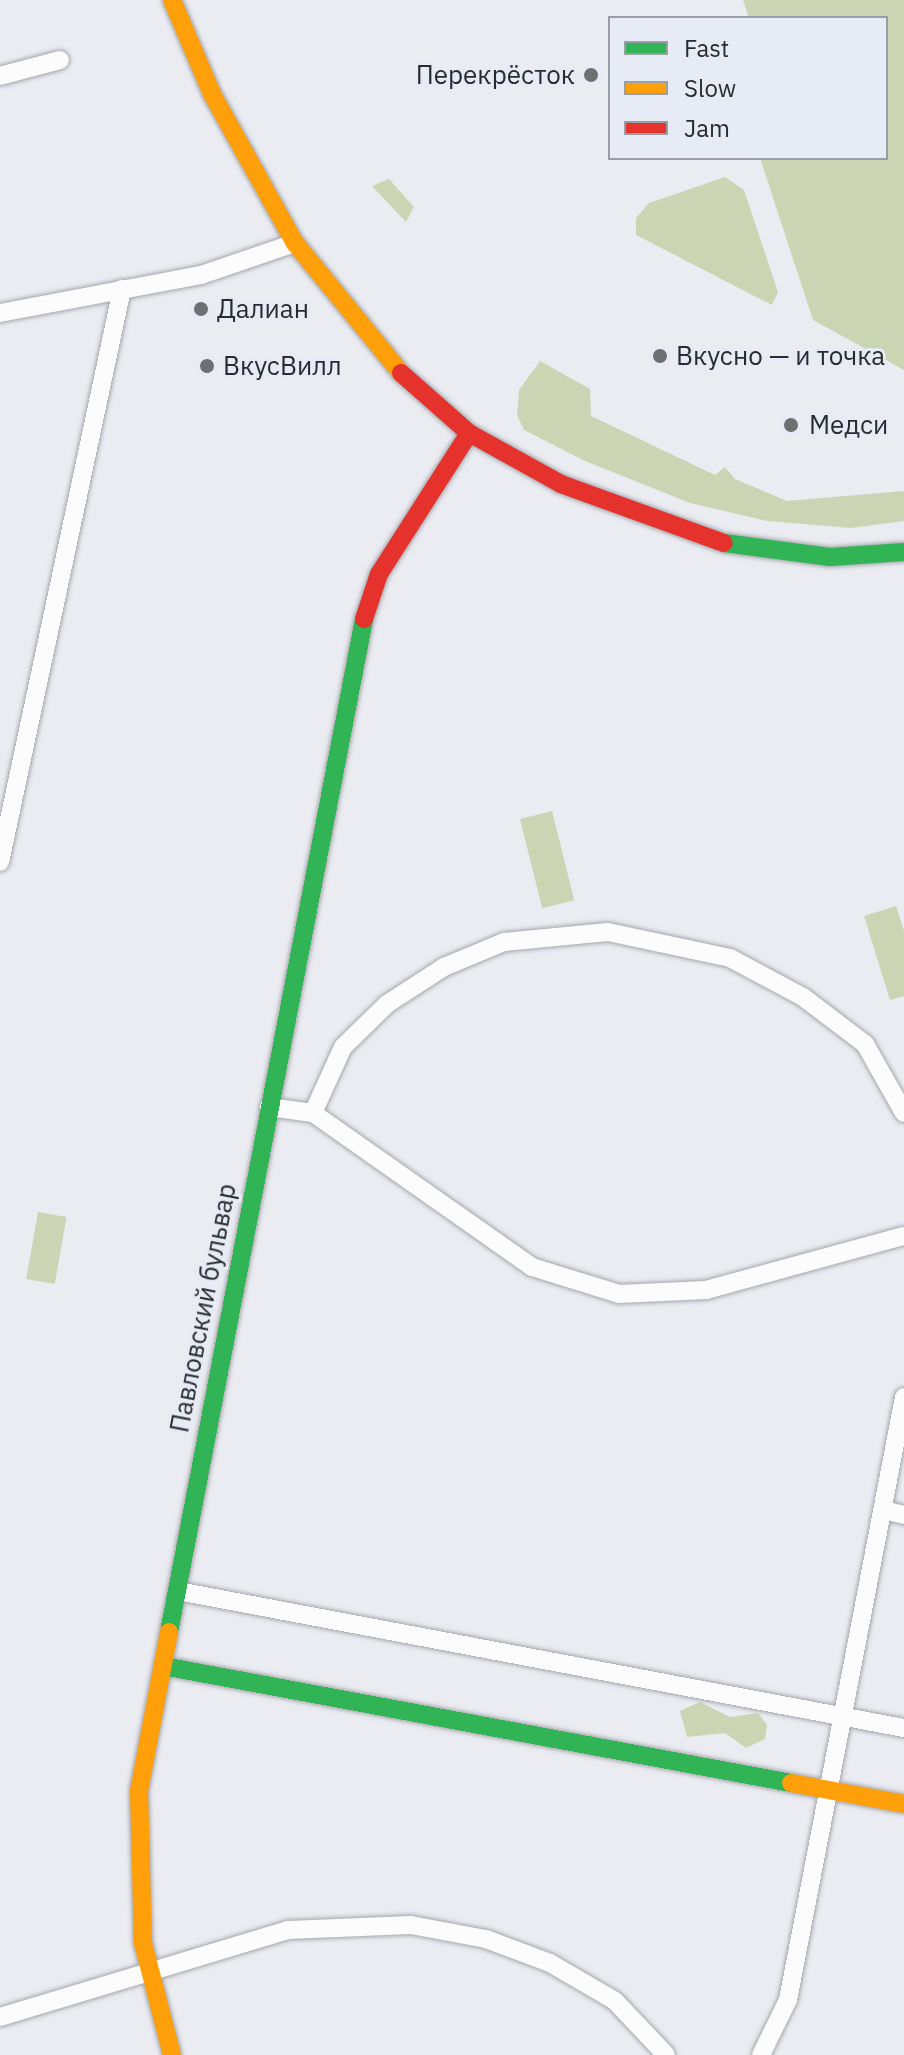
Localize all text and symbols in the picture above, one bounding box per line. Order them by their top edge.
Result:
legend [608,16,888,160]
text: Fast [684,32,729,64]
place label: Перекрёсток [416,59,575,91]
marker: Перекрёсток [582,66,600,84]
text: Slow [684,72,736,104]
text: Jam [684,112,730,144]
place label: Далиан [217,293,309,325]
marker: Далиан [192,300,210,318]
place label: Вкусно — и точка [676,340,885,372]
marker: Вкусно — и точка [651,347,669,365]
place label: ВкусВилл [223,350,342,382]
marker: ВкусВилл [198,357,216,375]
place label: Медси [809,409,888,441]
marker: Медси [780,414,802,436]
street label: Павловский бульвар [164,1181,242,1435]

